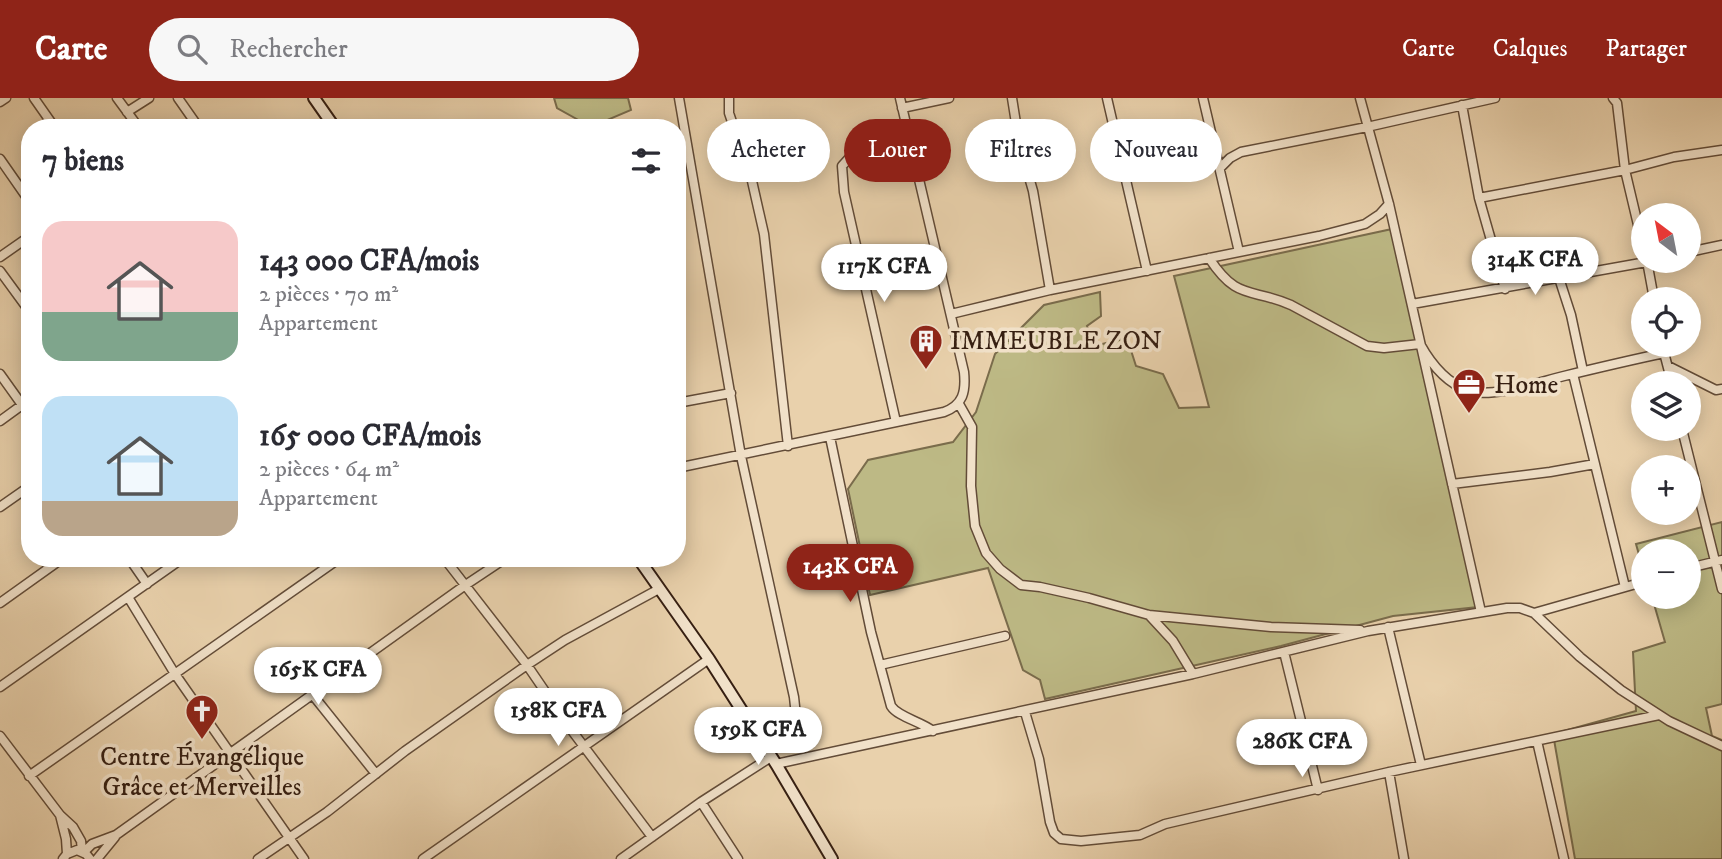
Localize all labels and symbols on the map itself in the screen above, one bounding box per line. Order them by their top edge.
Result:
north arrow [1631,203,1701,273]
pin: 314K CFA [1463,238,1607,297]
pin: 117K CFA [812,244,956,304]
building icon: IMMEUBLE ZON [907,322,945,371]
place label: IMMEUBLE ZON [950,325,1162,358]
office icon: Home [1450,366,1488,415]
place label: Home [1494,369,1558,402]
pin: 143K CFA [778,545,922,604]
pin: 165K CFA [246,648,390,707]
pin: 158K CFA [486,688,630,748]
church icon: Centre Évangélique Grâce et Merveilles [183,692,221,741]
pin: 159K CFA [686,708,830,767]
pin: 286K CFA [1230,720,1374,779]
place label: Centre Évangélique Grâce et Merveilles [100,741,304,804]

